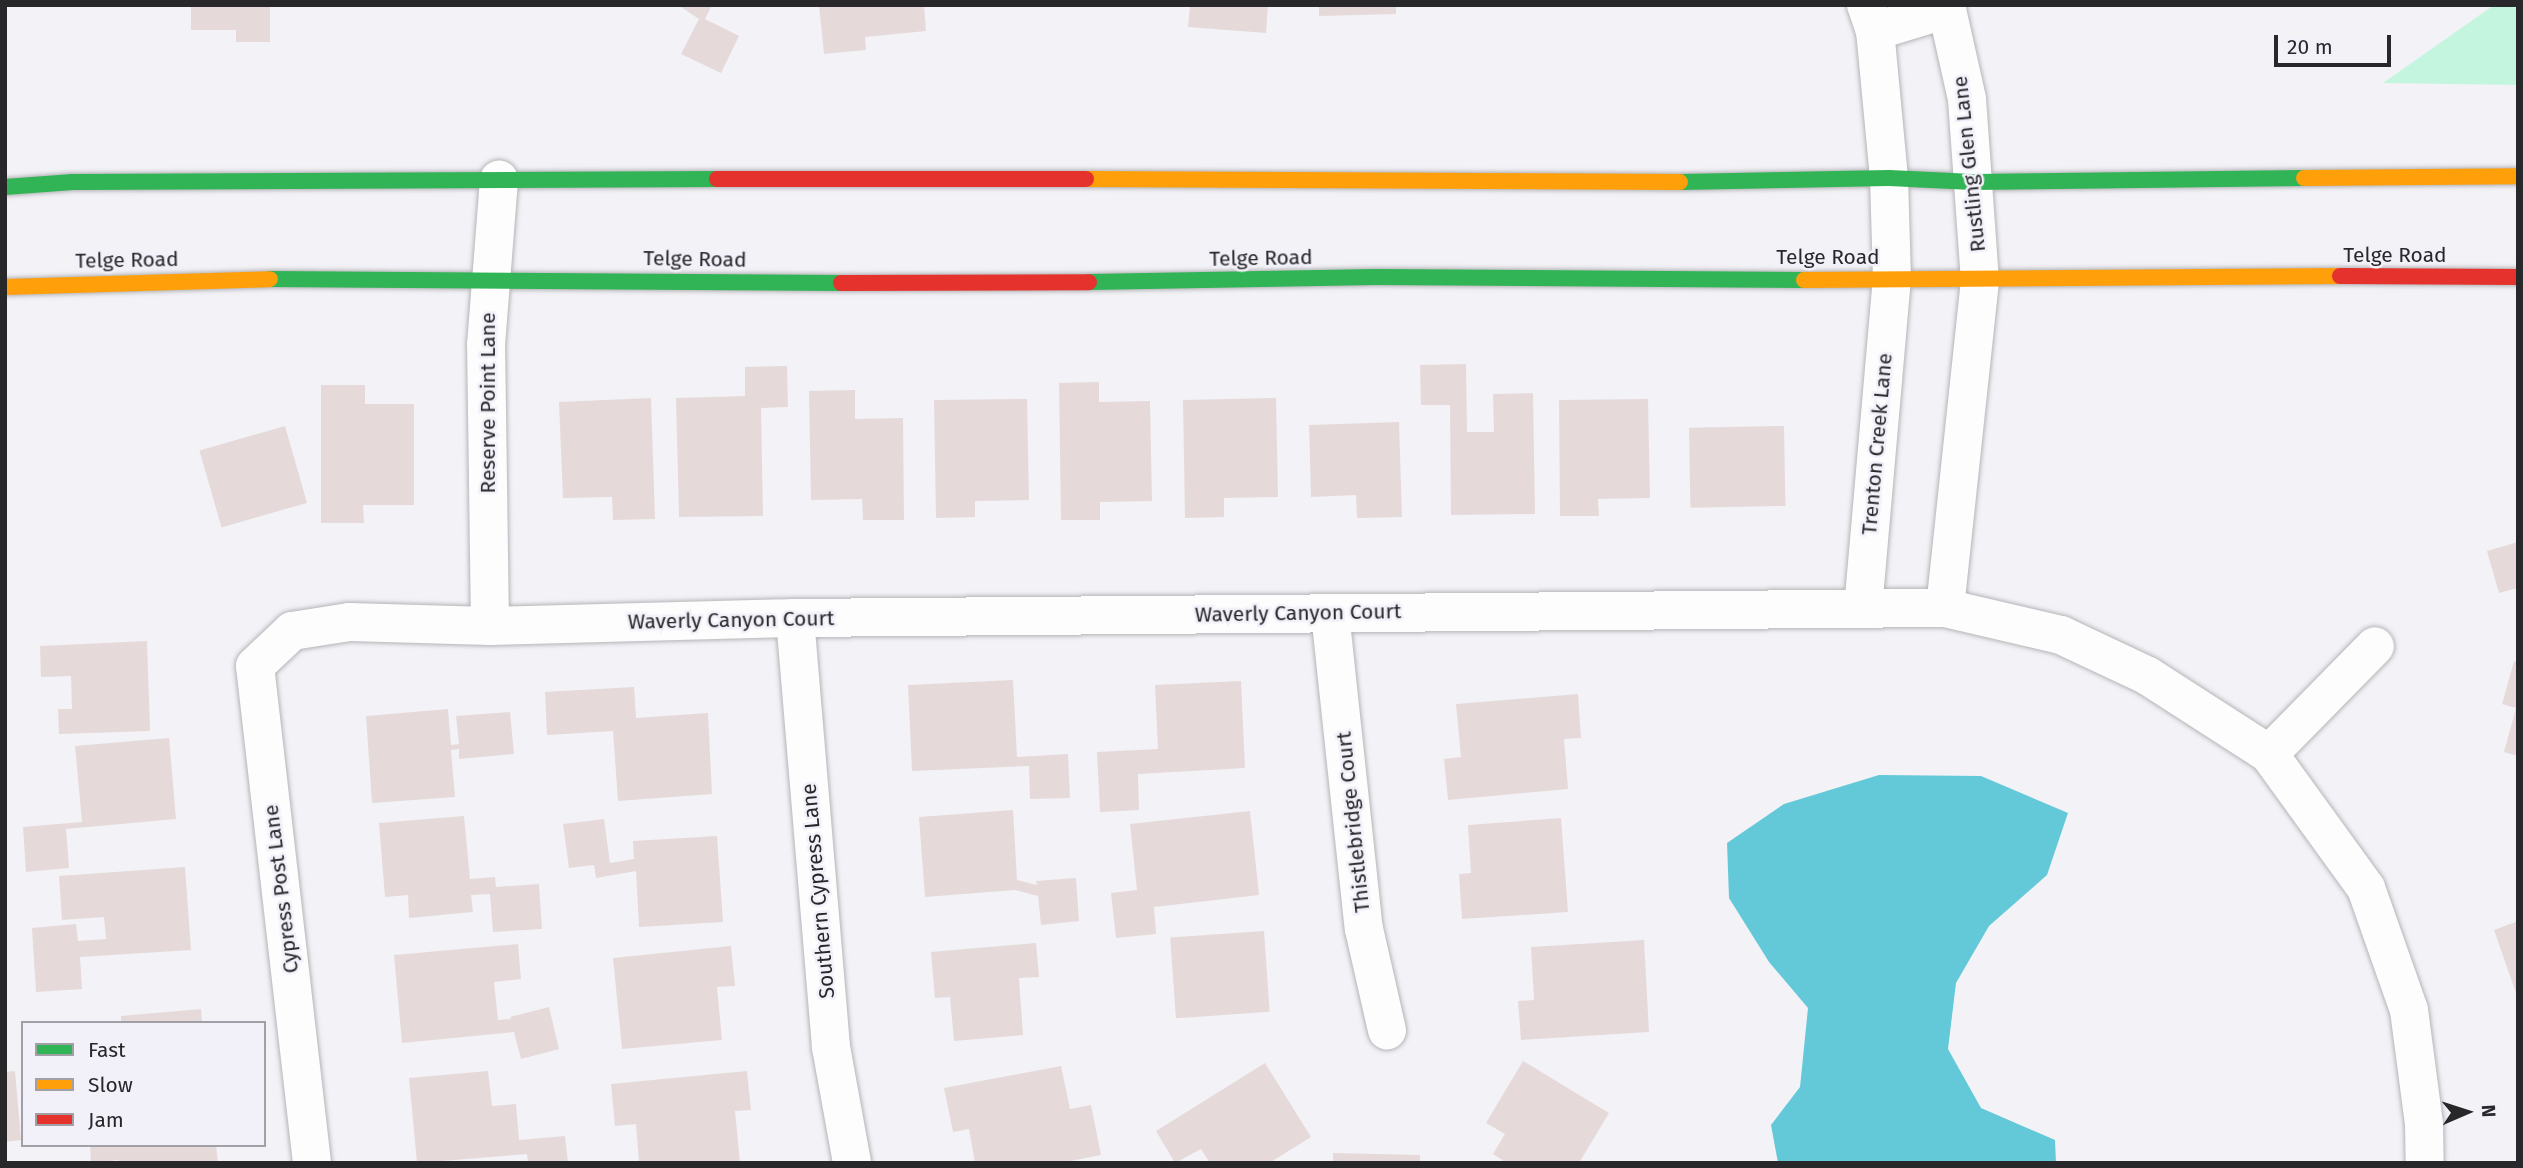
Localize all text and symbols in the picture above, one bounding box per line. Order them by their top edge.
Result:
scale bar [2278,21,2395,65]
text: 20 m [2287,34,2333,60]
street label: Rustling Glen Lane [1947,75,1991,253]
street label: Telge Road [2343,242,2447,268]
street label: Telge Road [1776,244,1880,270]
street label: Telge Road [1209,245,1313,271]
street label: Telge Road [643,246,747,272]
street label: Telge Road [75,247,179,273]
street label: Reserve Point Lane [475,312,501,494]
street label: Trenton Creek Lane [1856,352,1898,536]
street label: Waverly Canyon Court [1195,599,1401,627]
street label: Waverly Canyon Court [628,606,834,634]
street label: Thistlebridge Court [1331,730,1375,914]
street label: Southern Cypress Lane [796,782,840,1000]
street label: Cypress Post Lane [258,803,304,975]
legend [21,1021,266,1147]
text: Fast [88,1037,126,1063]
text: Slow [88,1072,133,1098]
north arrow [2432,1077,2502,1147]
text: N [2477,1104,2500,1118]
text: Jam [88,1107,124,1133]

